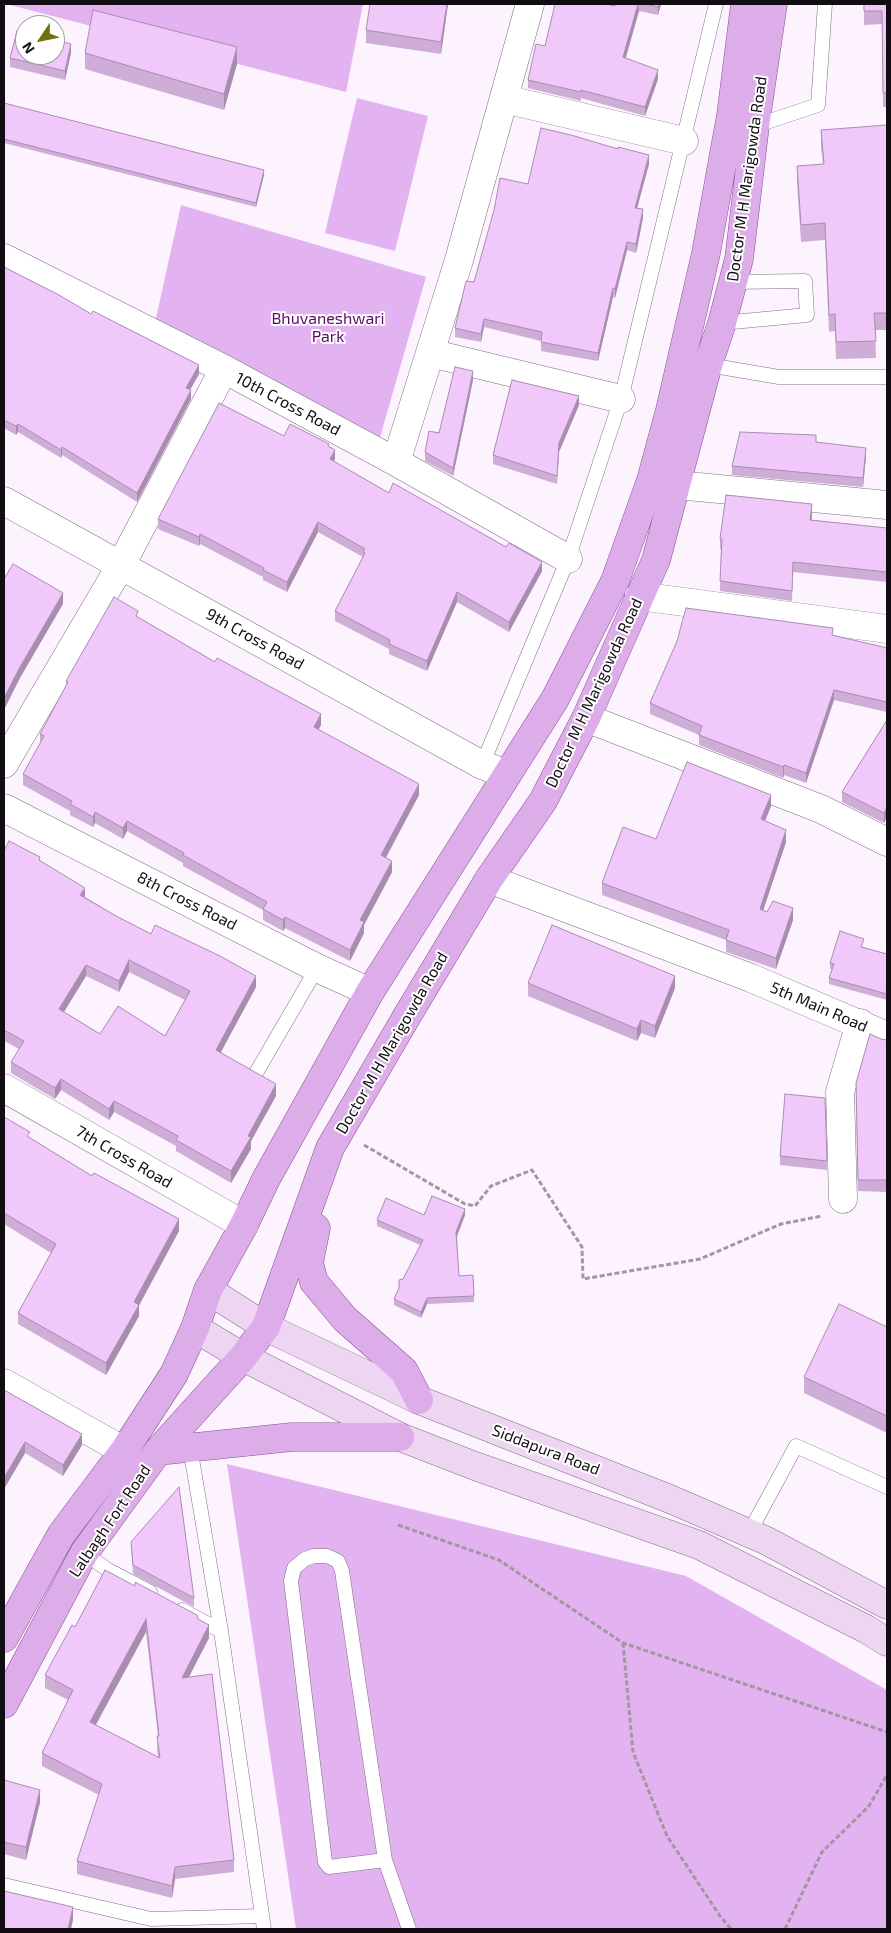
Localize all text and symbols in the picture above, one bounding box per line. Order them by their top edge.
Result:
north arrow [15,15,65,65]
text: N [18,39,38,57]
street label: Doctor M H Marigowda Road [723,75,771,283]
park label: Bhuvaneshwari Park [271,309,385,347]
street label: 10th Cross Road [232,368,344,440]
street label: Doctor M H Marigowda Road [542,595,646,791]
street label: 9th Cross Road [203,604,307,674]
street label: 8th Cross Road [134,868,240,934]
street label: Doctor M H Marigowda Road [332,948,452,1138]
street label: 5th Main Road [767,978,871,1036]
street label: 7th Cross Road [72,1122,176,1192]
street label: Siddapura Road [489,1421,603,1479]
street label: Lalbagh Fort Road [65,1461,155,1581]

